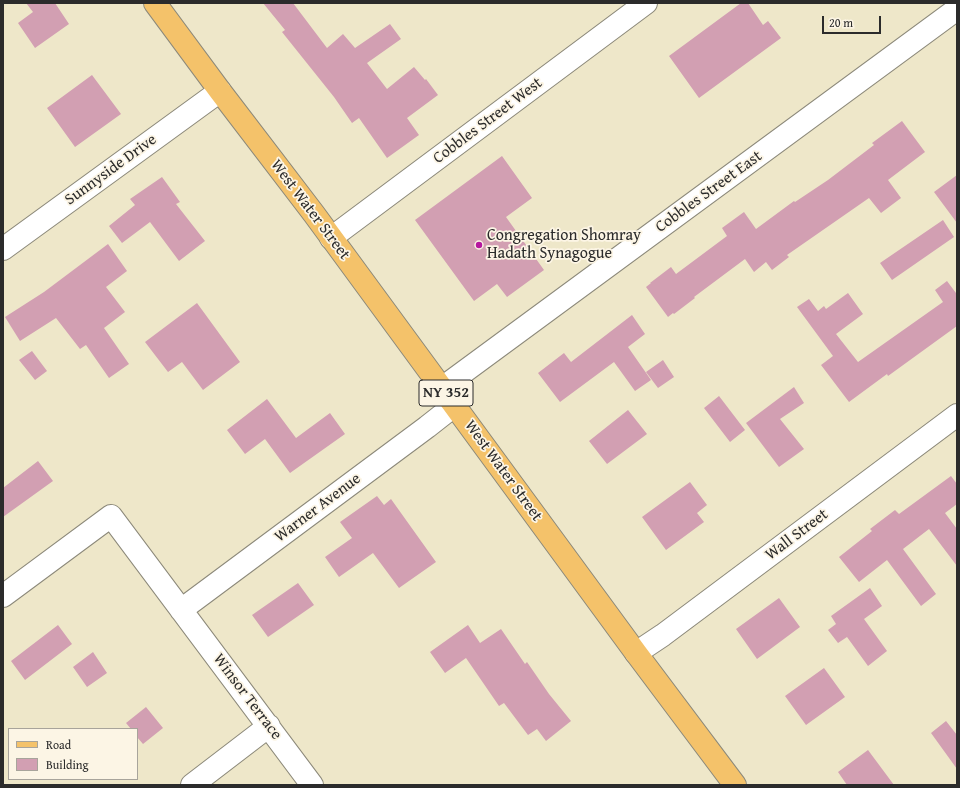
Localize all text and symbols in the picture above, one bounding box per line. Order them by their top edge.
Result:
scale bar [824,8,883,34]
text: 20 m [829,14,853,31]
street label: Cobbles Street West [430,74,546,168]
street label: Sunnyside Drive [61,130,161,210]
street label: Cobbles Street East [652,147,766,237]
street label: West Water Street [266,156,354,264]
place label: Congregation Shomray Hadath Synagogue [487,226,641,264]
marker: Congregation Shomray Hadath Synagogue [474,240,484,250]
road number: NY 352 [419,380,473,406]
street label: West Water Street [460,417,546,525]
street label: Warner Avenue [271,469,365,547]
street label: Wall Street [762,505,832,565]
street label: Winsor Terrace [208,650,286,744]
legend [8,728,138,780]
text: Road [46,736,71,753]
text: Building [46,756,89,773]

